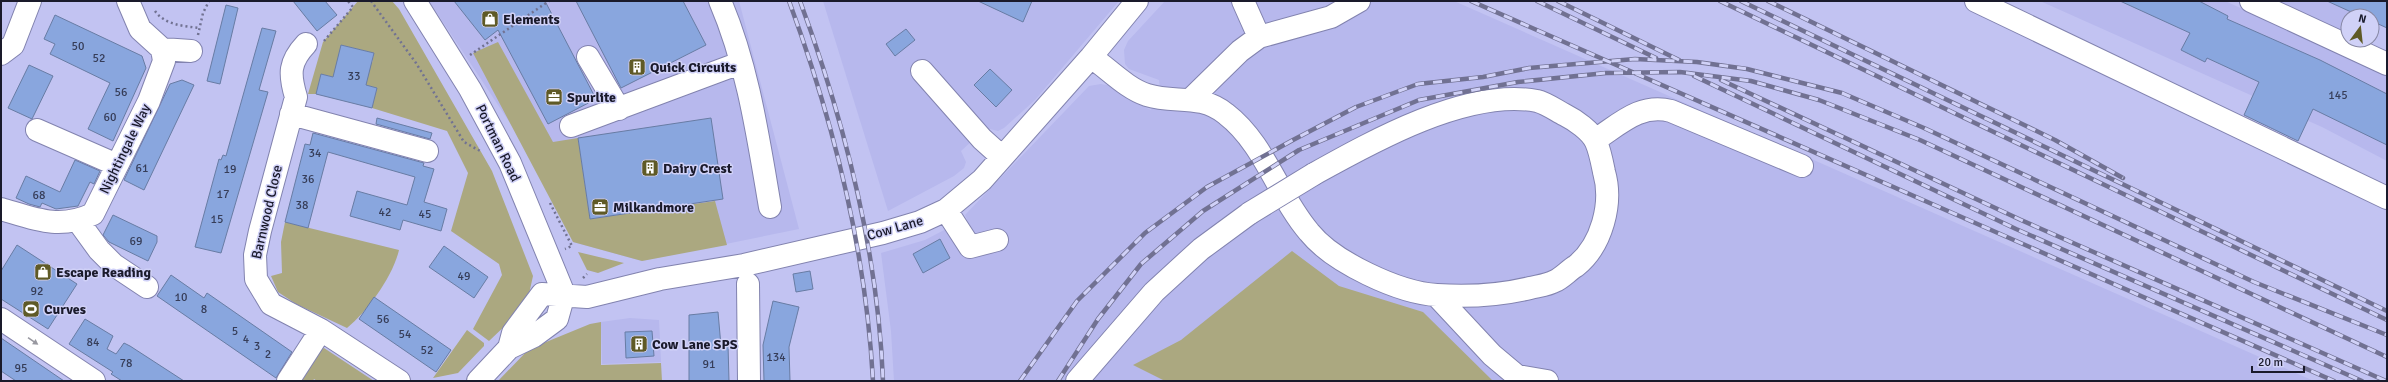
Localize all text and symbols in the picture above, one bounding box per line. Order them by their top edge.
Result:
north arrow [2340,8,2380,48]
shop icon: Elements [480,9,500,29]
place label: Elements [503,11,560,28]
text: N [2357,12,2368,26]
house number: 50 [72,39,84,54]
house number: 52 [93,51,105,66]
building icon: Quick Circuits [627,57,647,77]
place label: Quick Circuits [650,59,736,76]
house number: 33 [348,69,360,84]
house number: 56 [115,85,127,100]
office icon: Spurlite [544,87,564,107]
house number: 145 [2328,88,2348,103]
place label: Spurlite [567,89,616,106]
street label: Nightingale Way [96,101,154,197]
street label: Portman Road [472,101,524,185]
house number: 60 [104,110,116,125]
house number: 34 [309,146,322,161]
building icon: Dairy Crest [640,158,660,178]
place label: Dairy Crest [663,160,733,177]
house number: 61 [136,161,148,176]
house number: 19 [224,162,236,177]
street label: Barnwood Close [248,163,286,261]
house number: 36 [302,172,314,187]
house number: 17 [217,187,229,202]
house number: 68 [33,188,45,203]
office icon: Milkandmore [590,197,610,217]
house number: 38 [296,198,308,213]
place label: Milkandmore [613,199,694,216]
house number: 42 [379,205,391,220]
house number: 45 [419,207,431,222]
house number: 15 [211,212,223,227]
street label: Cow Lane [865,212,925,244]
house number: 69 [130,234,142,249]
shop icon: Escape Reading [33,262,53,282]
place label: Escape Reading [56,264,151,281]
house number: 49 [458,269,470,284]
house number: 92 [31,284,43,299]
house number: 10 [175,290,187,305]
sports icon: Curves [21,299,41,319]
place label: Curves [44,301,86,318]
house number: 8 [201,302,207,317]
house number: 56 [377,312,389,327]
house number: 5 [232,324,238,339]
house number: 54 [399,327,412,342]
house number: 4 [243,332,250,347]
building icon: Cow Lane SPS [629,334,649,354]
house number: 84 [87,335,100,350]
place label: Cow Lane SPS [652,336,738,353]
one-way arrow [28,337,39,345]
house number: 3 [254,339,260,354]
house number: 52 [421,343,433,358]
house number: 2 [265,347,271,362]
scale bar [2252,348,2304,374]
house number: 134 [766,350,786,365]
text: 20 m [2258,355,2283,370]
house number: 78 [120,356,132,371]
house number: 91 [703,357,715,372]
house number: 95 [15,361,27,376]

